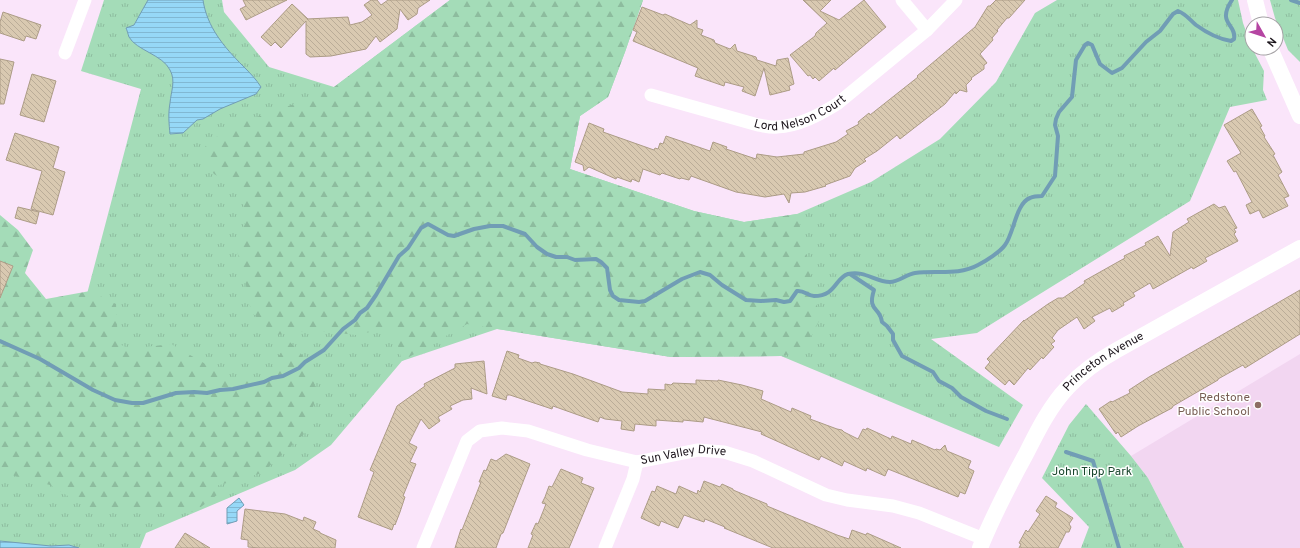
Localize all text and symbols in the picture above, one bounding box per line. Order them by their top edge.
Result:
north arrow [1244,16,1284,56]
text: N [1263,34,1279,49]
street label: Lord Nelson Court [752,92,850,135]
street label: Princeton Avenue [1060,329,1147,395]
place label: Redstone Public School [1177,390,1250,420]
marker: Redstone Public School [1253,400,1263,410]
street label: Sun Valley Drive [639,442,727,469]
park label: John Tipp Park [1052,464,1132,480]

